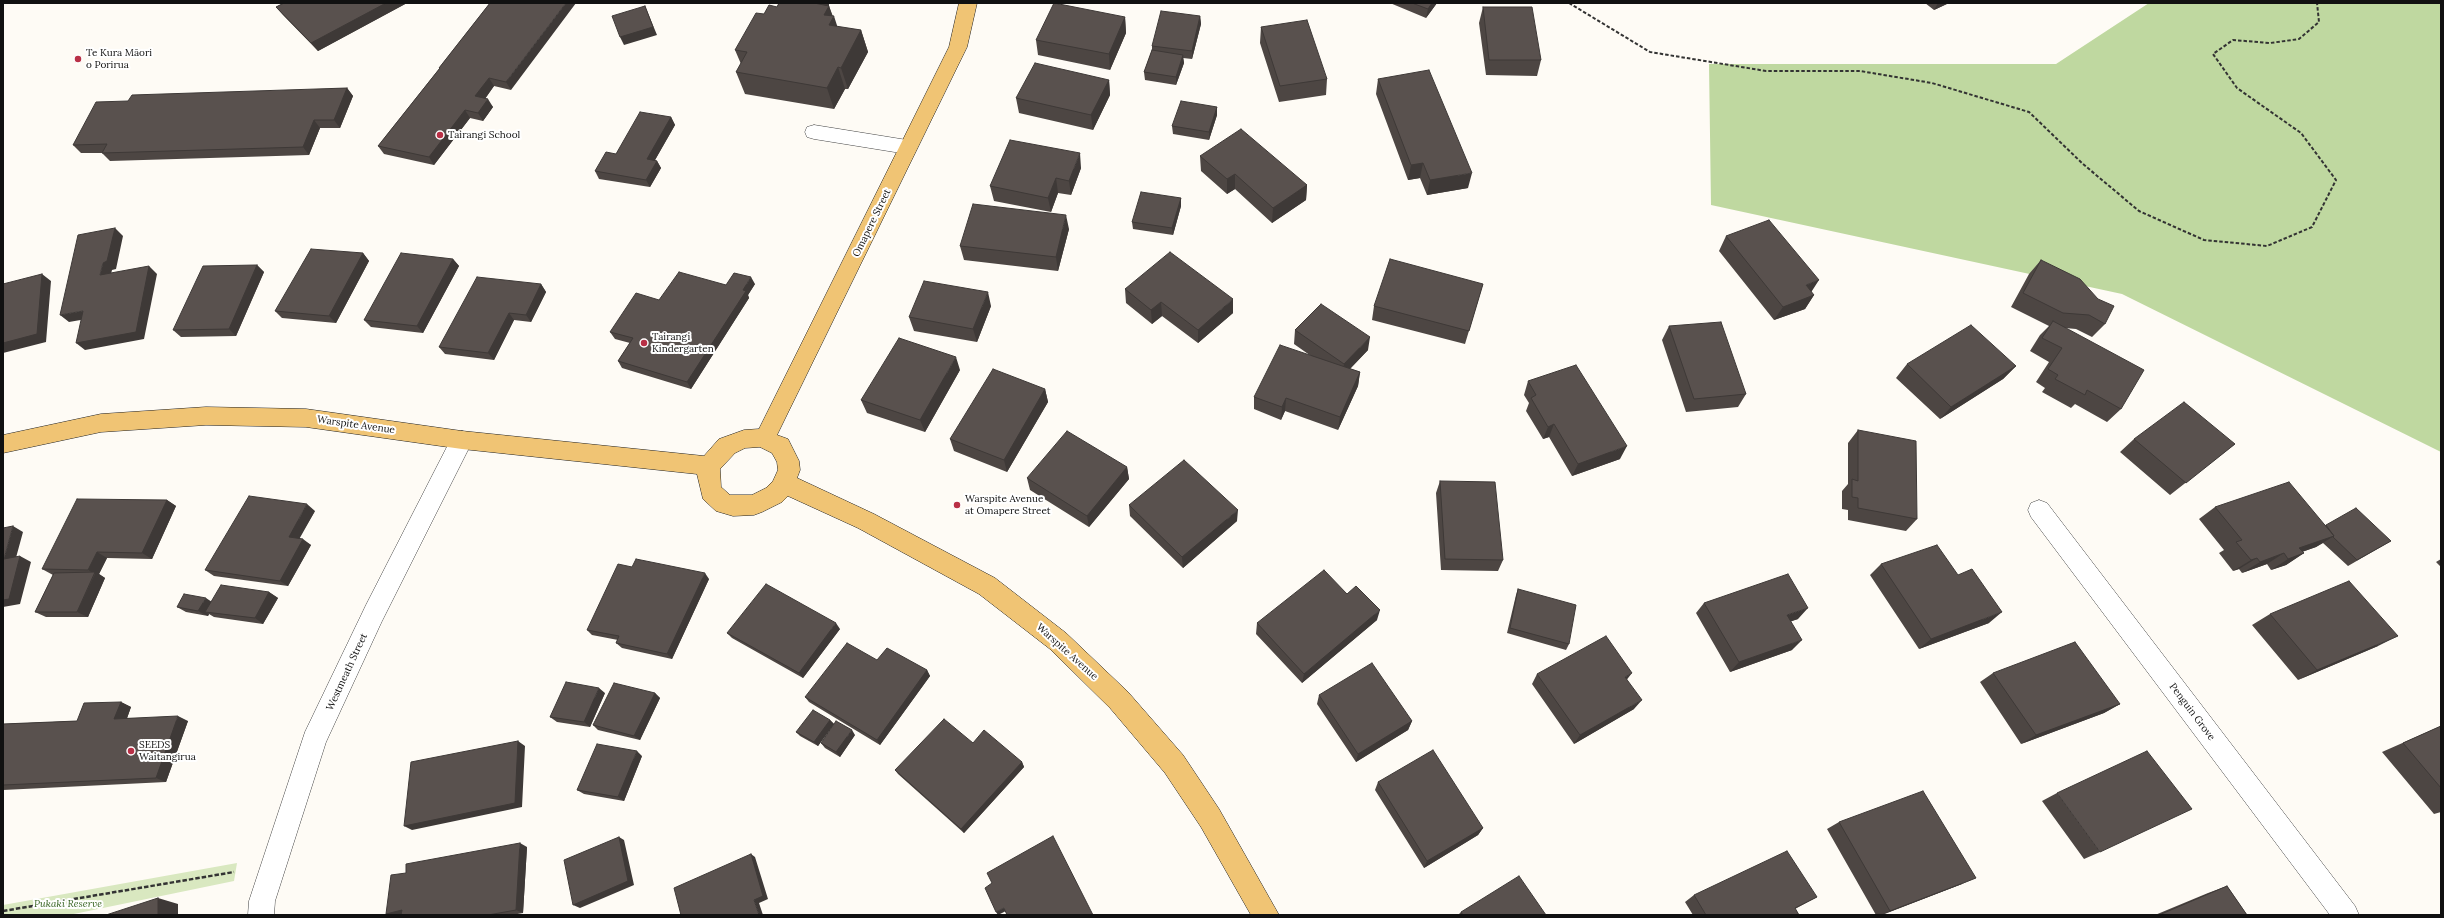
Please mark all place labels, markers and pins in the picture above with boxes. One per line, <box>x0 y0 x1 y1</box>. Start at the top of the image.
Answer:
place label: Te Kura Māori o Porirua <box>86 47 152 70</box>
marker: Te Kura Māori o Porirua <box>73 54 83 64</box>
place label: Tairangi School <box>448 129 520 141</box>
marker: Tairangi School <box>435 130 445 140</box>
place label: Tairangi Kindergarten <box>652 331 714 354</box>
marker: Tairangi Kindergarten <box>639 338 649 348</box>
place label: Warspite Avenue at Omapere Street <box>965 493 1051 516</box>
marker: Warspite Avenue at Omapere Street <box>952 500 962 510</box>
place label: SEEDS Waitangirua <box>139 739 196 762</box>
marker: SEEDS Waitangirua <box>126 746 136 756</box>

